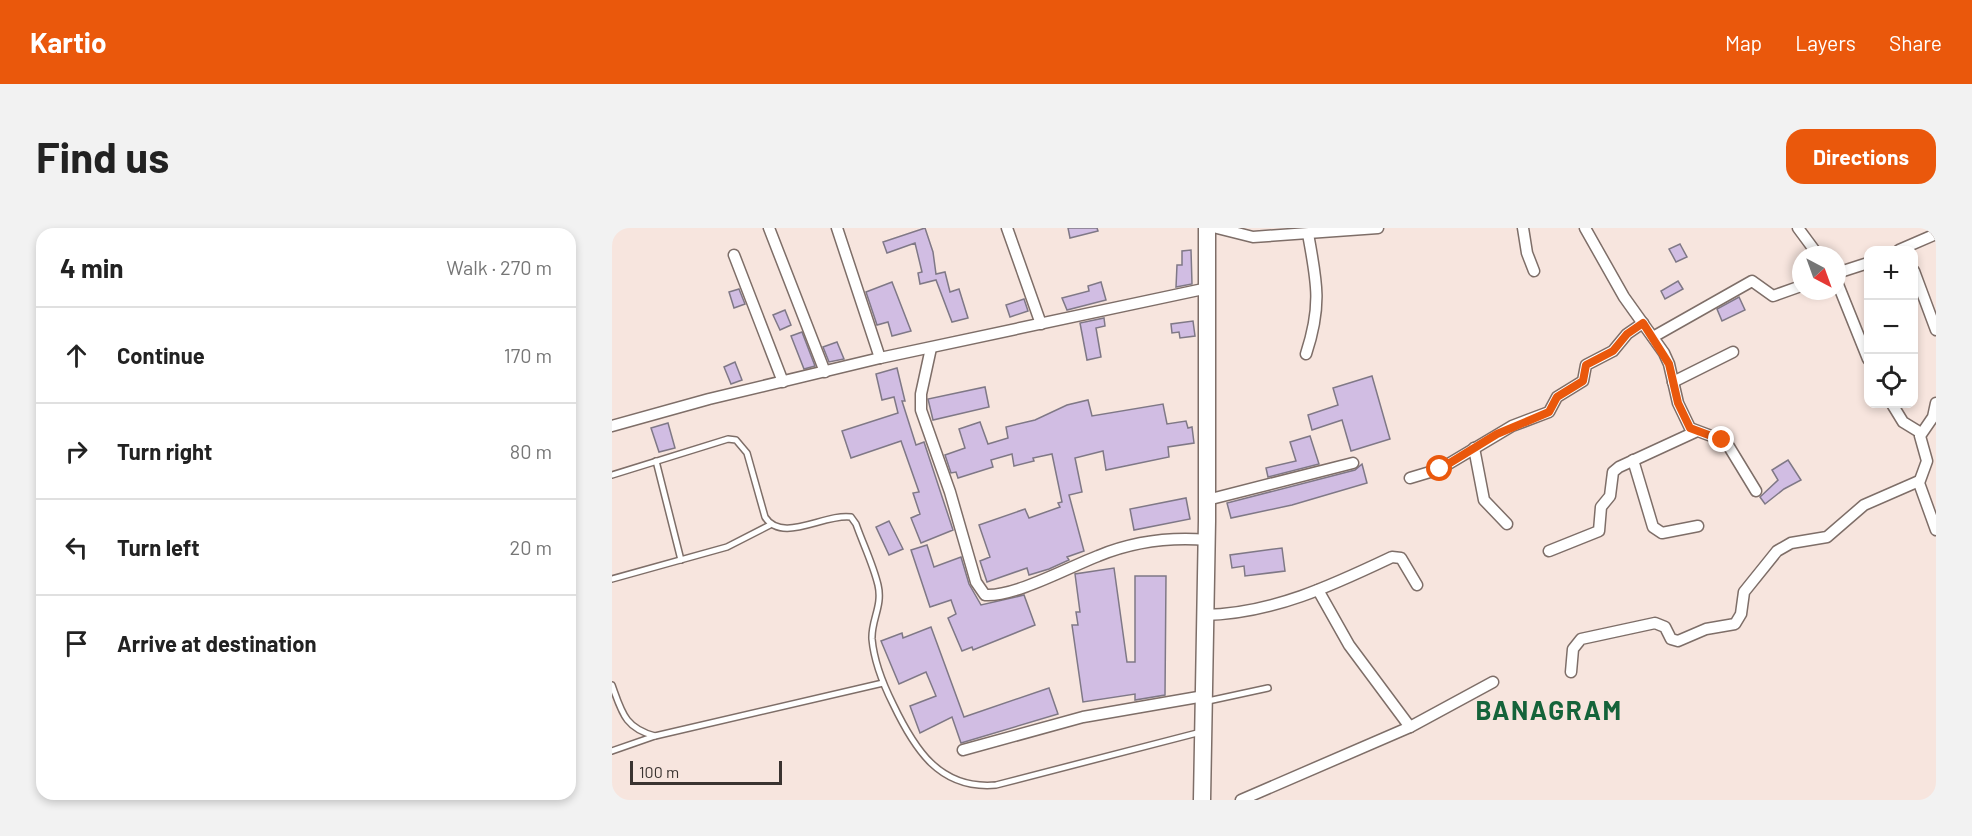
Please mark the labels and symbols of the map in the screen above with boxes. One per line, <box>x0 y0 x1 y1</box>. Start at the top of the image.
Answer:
north arrow <box>1792 246 1846 300</box>
route end <box>1708 426 1734 452</box>
route start <box>1426 455 1452 481</box>
district label: BANAGRAM <box>1475 694 1623 725</box>
scale bar <box>630 758 782 786</box>

